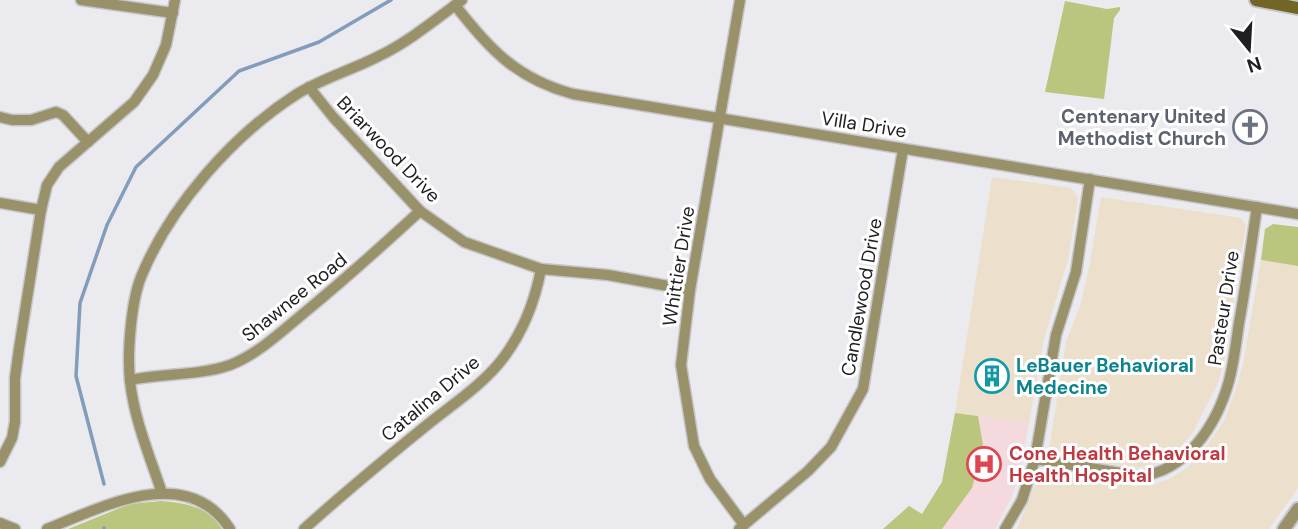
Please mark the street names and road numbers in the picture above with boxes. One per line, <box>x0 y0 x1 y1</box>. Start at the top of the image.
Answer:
street label: Briarwood Drive <box>331 91 446 208</box>
street label: Villa Drive <box>819 105 908 144</box>
street label: Whittier Drive <box>657 204 700 328</box>
street label: Candlewood Drive <box>835 216 888 378</box>
street label: Shawnee Road <box>237 247 352 347</box>
street label: Pasteur Drive <box>1202 249 1245 367</box>
street label: Catalina Drive <box>376 350 485 447</box>

